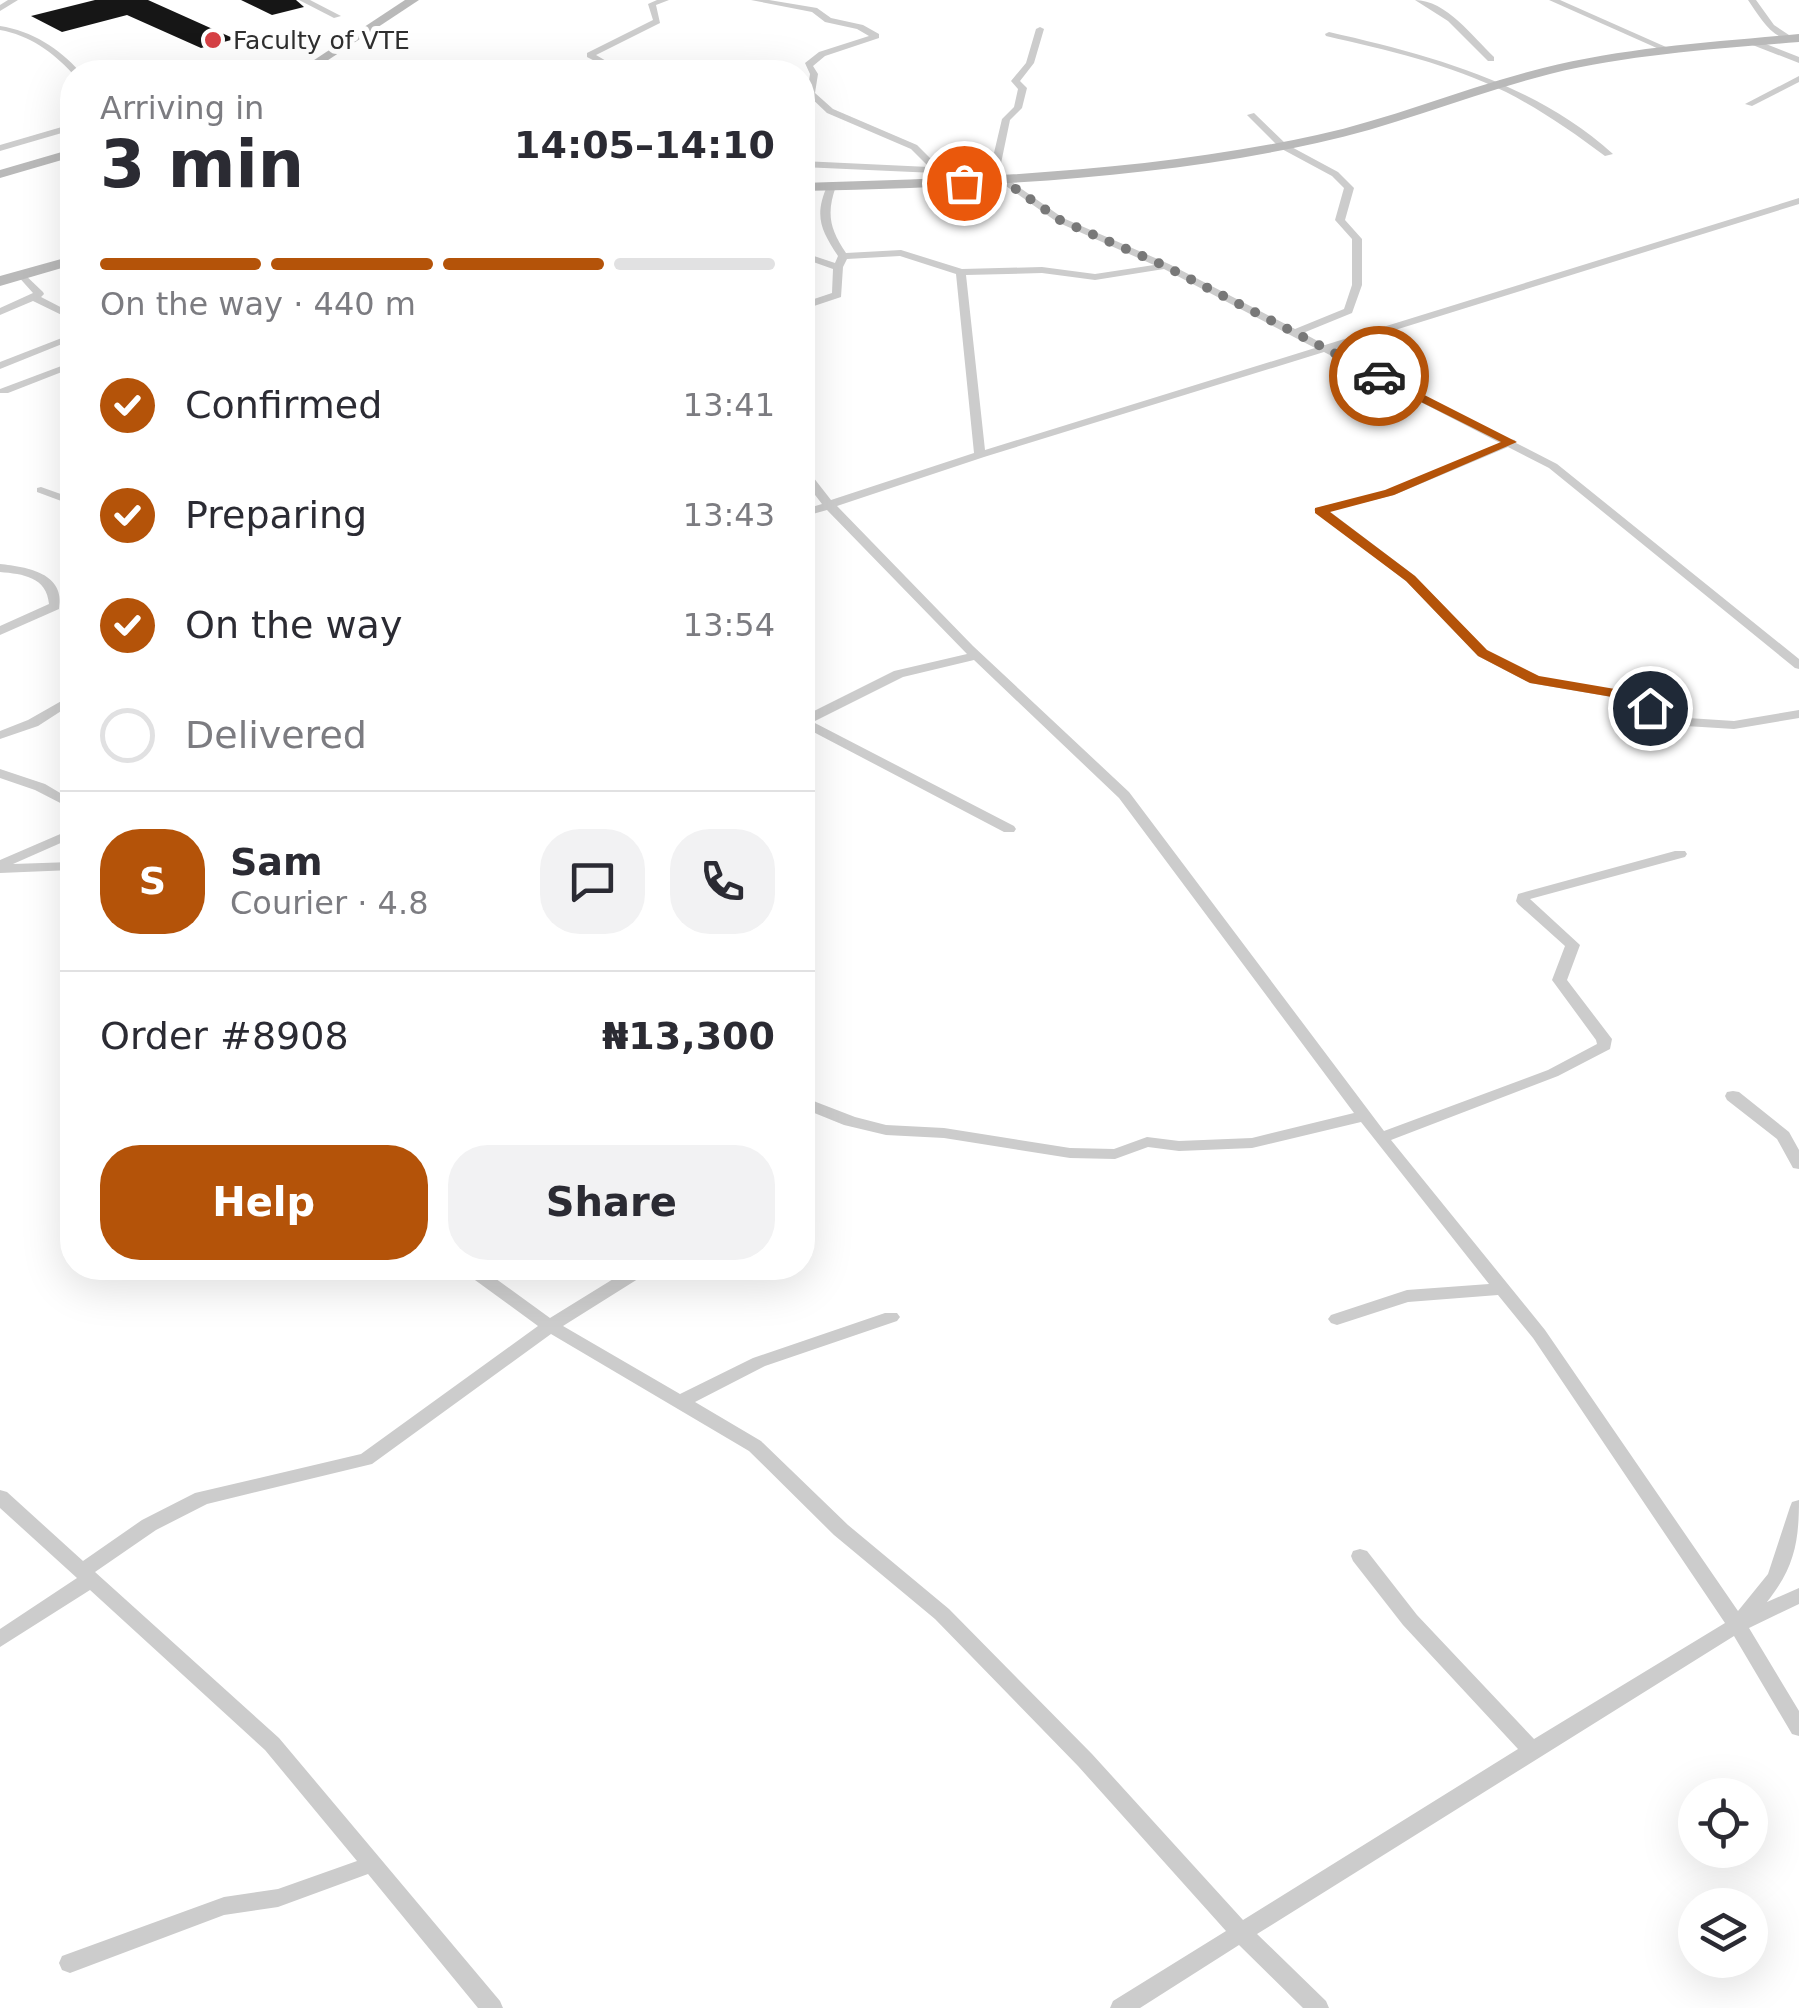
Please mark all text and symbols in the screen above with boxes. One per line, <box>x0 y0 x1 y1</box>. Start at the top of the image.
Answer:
place label: Faculty of VTE <box>233 26 410 55</box>
marker: Faculty of VTE <box>202 29 224 51</box>
text: Arriving in <box>100 89 264 127</box>
text: 14:05–14:10 <box>514 123 775 167</box>
text: 3 min <box>100 127 304 202</box>
pin <box>922 141 1007 226</box>
icon: bag <box>937 156 992 211</box>
text: On the way · 440 m <box>100 285 416 323</box>
courier <box>1329 326 1429 426</box>
icon: car <box>1352 349 1407 404</box>
icon: check <box>100 378 155 433</box>
text: Confirmed <box>185 383 382 427</box>
text: 13:41 <box>683 386 775 424</box>
icon: check <box>100 488 155 543</box>
text: Preparing <box>185 493 367 537</box>
text: 13:43 <box>683 496 775 534</box>
icon: check <box>100 598 155 653</box>
text: On the way <box>185 603 402 647</box>
text: 13:54 <box>683 606 775 644</box>
pin <box>1608 666 1693 751</box>
icon: home <box>1623 681 1678 736</box>
text: Delivered <box>185 713 367 757</box>
button: chat <box>540 829 645 934</box>
button: phone <box>670 829 775 934</box>
text: Sam <box>230 840 323 884</box>
text: S <box>139 859 166 903</box>
text: Courier · 4.8 <box>230 884 429 922</box>
text: Order #8908 <box>100 1014 349 1058</box>
text: ₦13,300 <box>602 1014 775 1058</box>
button: Help <box>100 1145 428 1260</box>
button: Share <box>448 1145 775 1260</box>
map controls <box>1678 1778 1768 1978</box>
button: locate <box>1678 1778 1768 1868</box>
button: layers <box>1678 1888 1768 1978</box>

